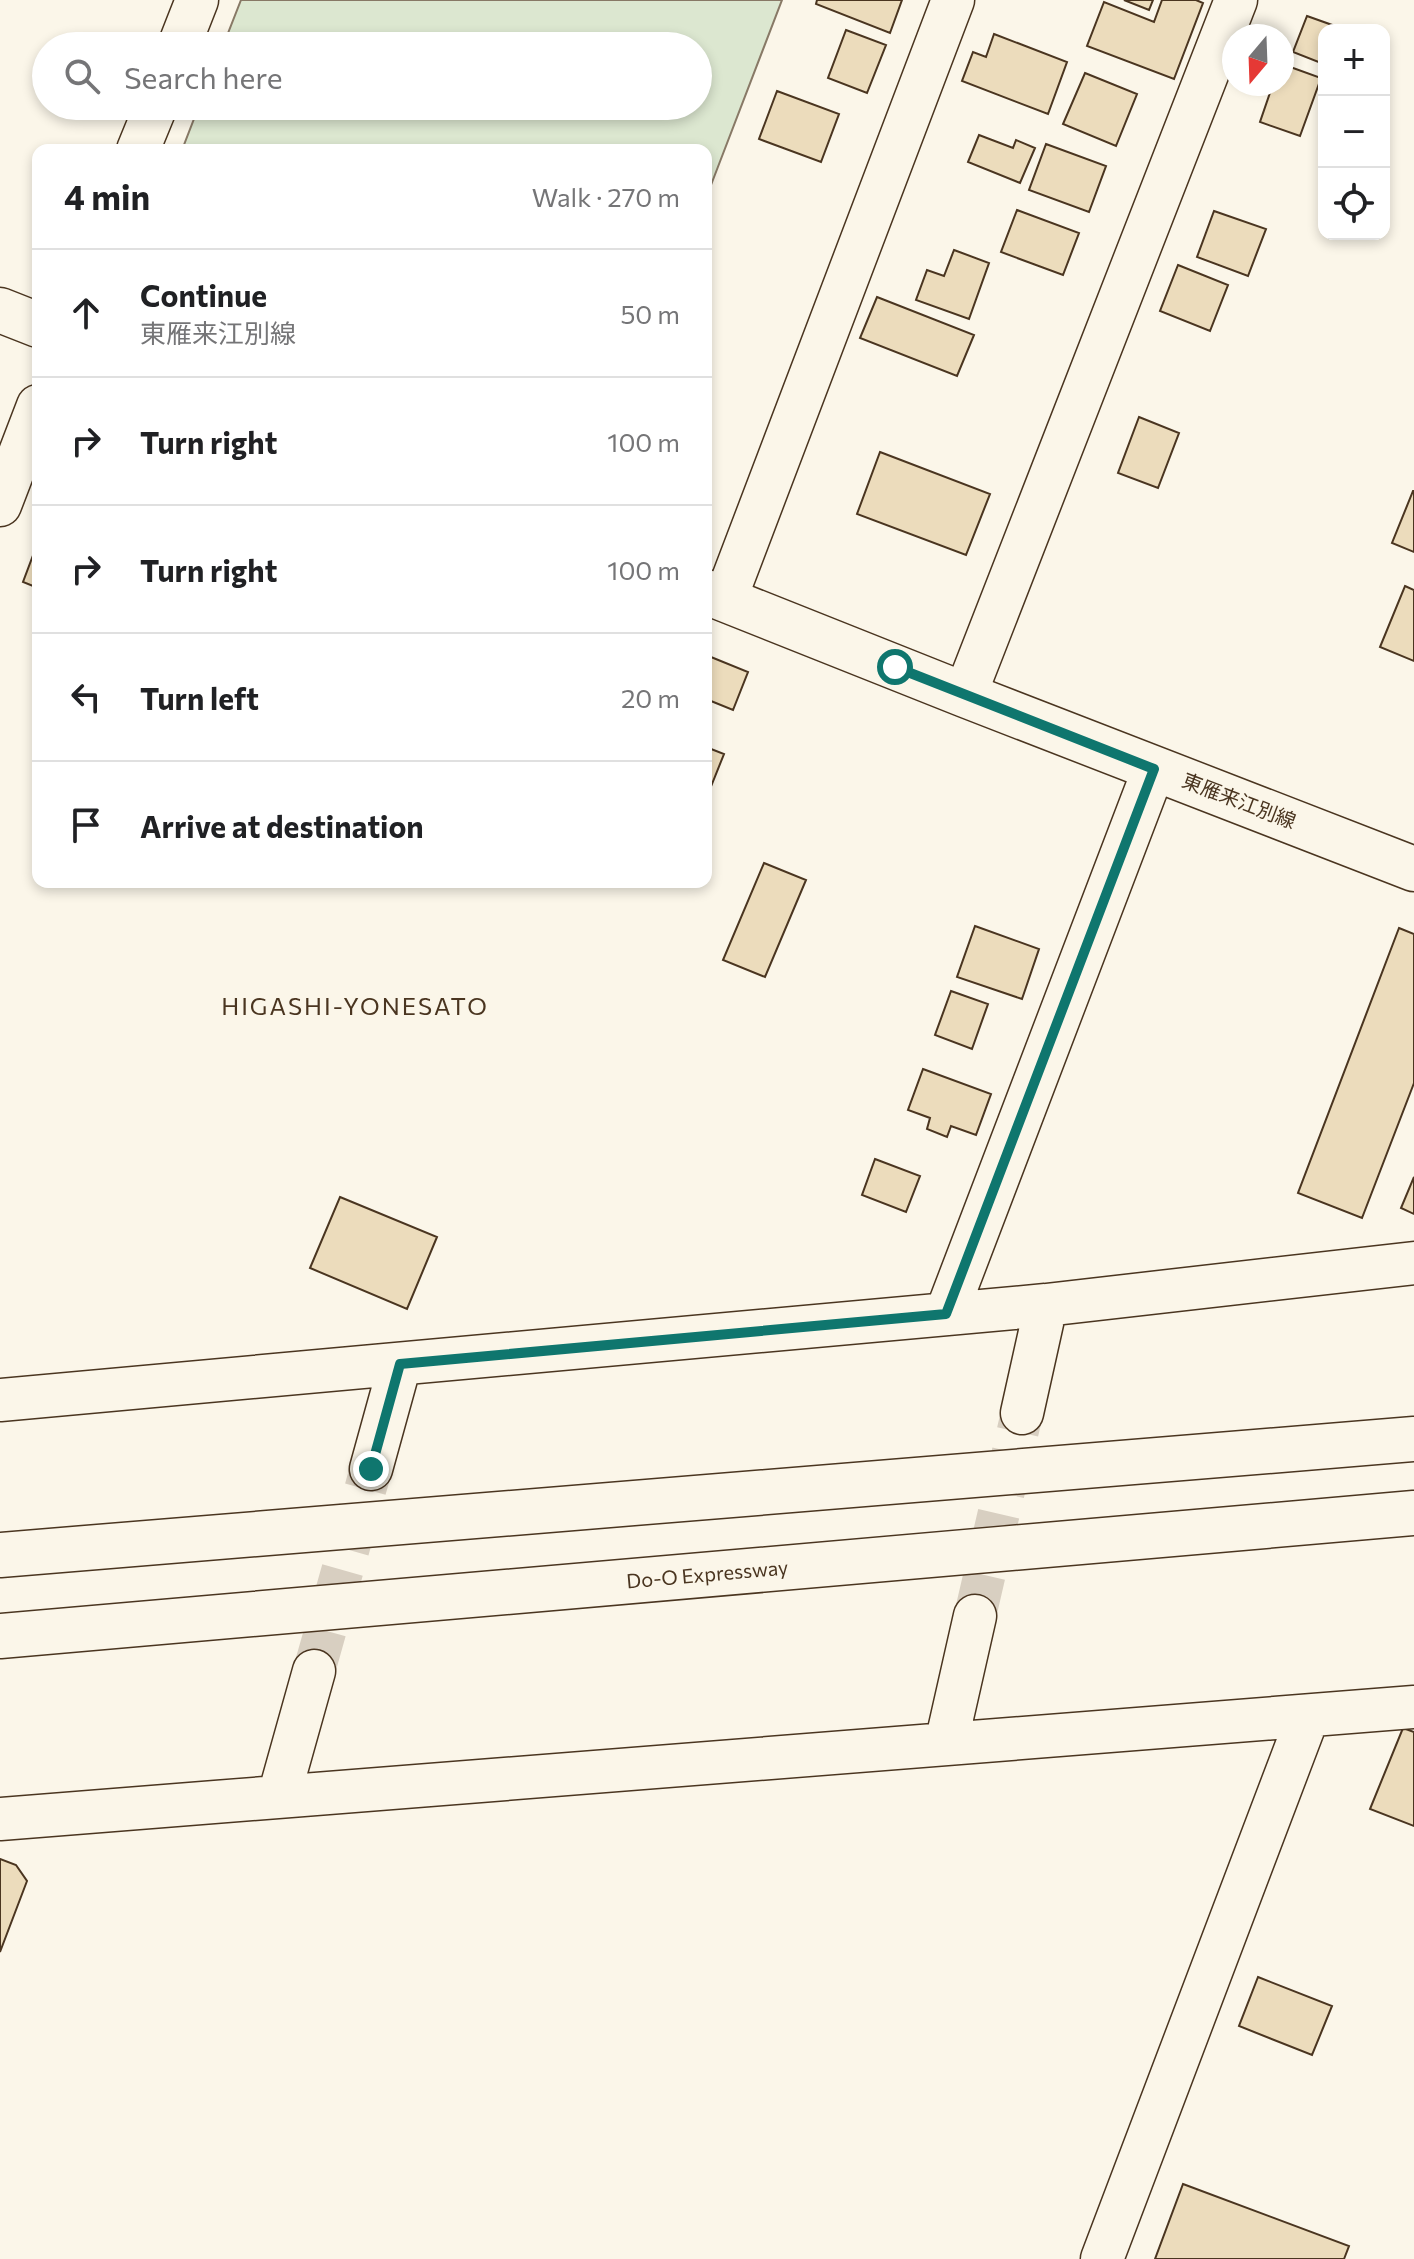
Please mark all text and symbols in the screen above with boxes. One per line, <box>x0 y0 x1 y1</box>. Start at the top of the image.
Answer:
north arrow <box>1222 24 1294 96</box>
map controls <box>1318 24 1390 240</box>
button: + <box>1318 24 1390 96</box>
search box <box>32 32 712 120</box>
icon: search <box>60 54 104 98</box>
text: Search here <box>124 58 283 95</box>
button: − <box>1318 96 1390 168</box>
button: locate <box>1318 168 1390 240</box>
text: 4 min <box>64 175 150 217</box>
text: Walk · 270 m <box>532 181 680 212</box>
text: Continue <box>140 276 267 313</box>
icon: ahead <box>64 291 108 335</box>
text: 50 m <box>620 298 680 329</box>
text: 東雁来江別線 <box>140 317 296 348</box>
icon: right <box>64 419 108 463</box>
text: Turn right <box>140 423 277 460</box>
text: 100 m <box>607 426 680 457</box>
icon: right <box>64 547 108 591</box>
text: Turn right <box>140 551 277 588</box>
text: 100 m <box>607 554 680 585</box>
route start <box>877 649 913 685</box>
icon: left <box>64 675 108 719</box>
text: Turn left <box>140 679 259 716</box>
text: 20 m <box>621 682 680 713</box>
street label: 東雁来江別線 <box>1179 767 1300 833</box>
icon: arrive <box>64 803 108 847</box>
text: Arrive at destination <box>140 807 424 844</box>
district label: HIGASHI-YONESATO <box>221 991 489 1020</box>
route end <box>353 1451 389 1487</box>
street label: Do-O Expressway <box>625 1554 789 1592</box>

